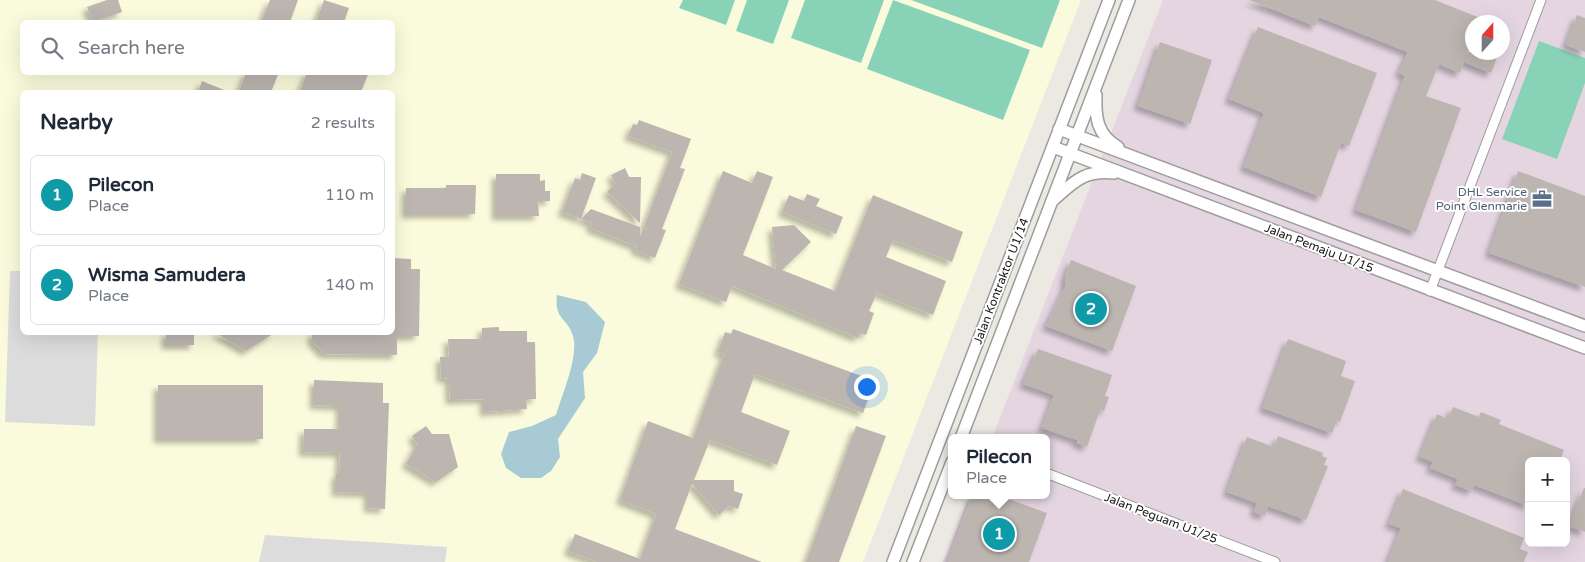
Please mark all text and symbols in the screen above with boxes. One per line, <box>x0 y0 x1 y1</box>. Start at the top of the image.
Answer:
north arrow <box>1465 15 1510 60</box>
search box <box>20 20 395 75</box>
icon: search <box>38 34 66 62</box>
text: Search here <box>78 37 185 59</box>
text: Nearby <box>40 110 113 135</box>
text: 2 results <box>311 113 375 133</box>
text: Pilecon <box>88 174 154 196</box>
text: 1 <box>52 185 62 205</box>
text: 110 m <box>325 185 374 205</box>
place label: DHL Service Point Glenmarie <box>1436 185 1527 213</box>
office icon: DHL Service Point Glenmarie <box>1531 188 1553 210</box>
text: Place <box>88 196 129 216</box>
street label: Jalan Kontraktor U1/14 <box>970 216 1032 346</box>
street label: Jalan Pemaju U1/15 <box>1263 221 1375 275</box>
text: Wisma Samudera <box>88 264 246 286</box>
text: 2 <box>52 275 62 295</box>
text: 140 m <box>325 275 374 295</box>
text: Place <box>88 286 129 306</box>
pin: 2 <box>1075 290 1107 328</box>
your location <box>854 374 880 400</box>
popup <box>948 434 1050 499</box>
text: Pilecon <box>966 446 1032 468</box>
map controls <box>1525 457 1570 547</box>
button: + <box>1525 457 1570 502</box>
text: Place <box>966 468 1007 488</box>
street label: Jalan Peguam U1/25 <box>1102 490 1220 546</box>
button: − <box>1525 502 1570 547</box>
pin: 1 <box>983 515 1015 553</box>

